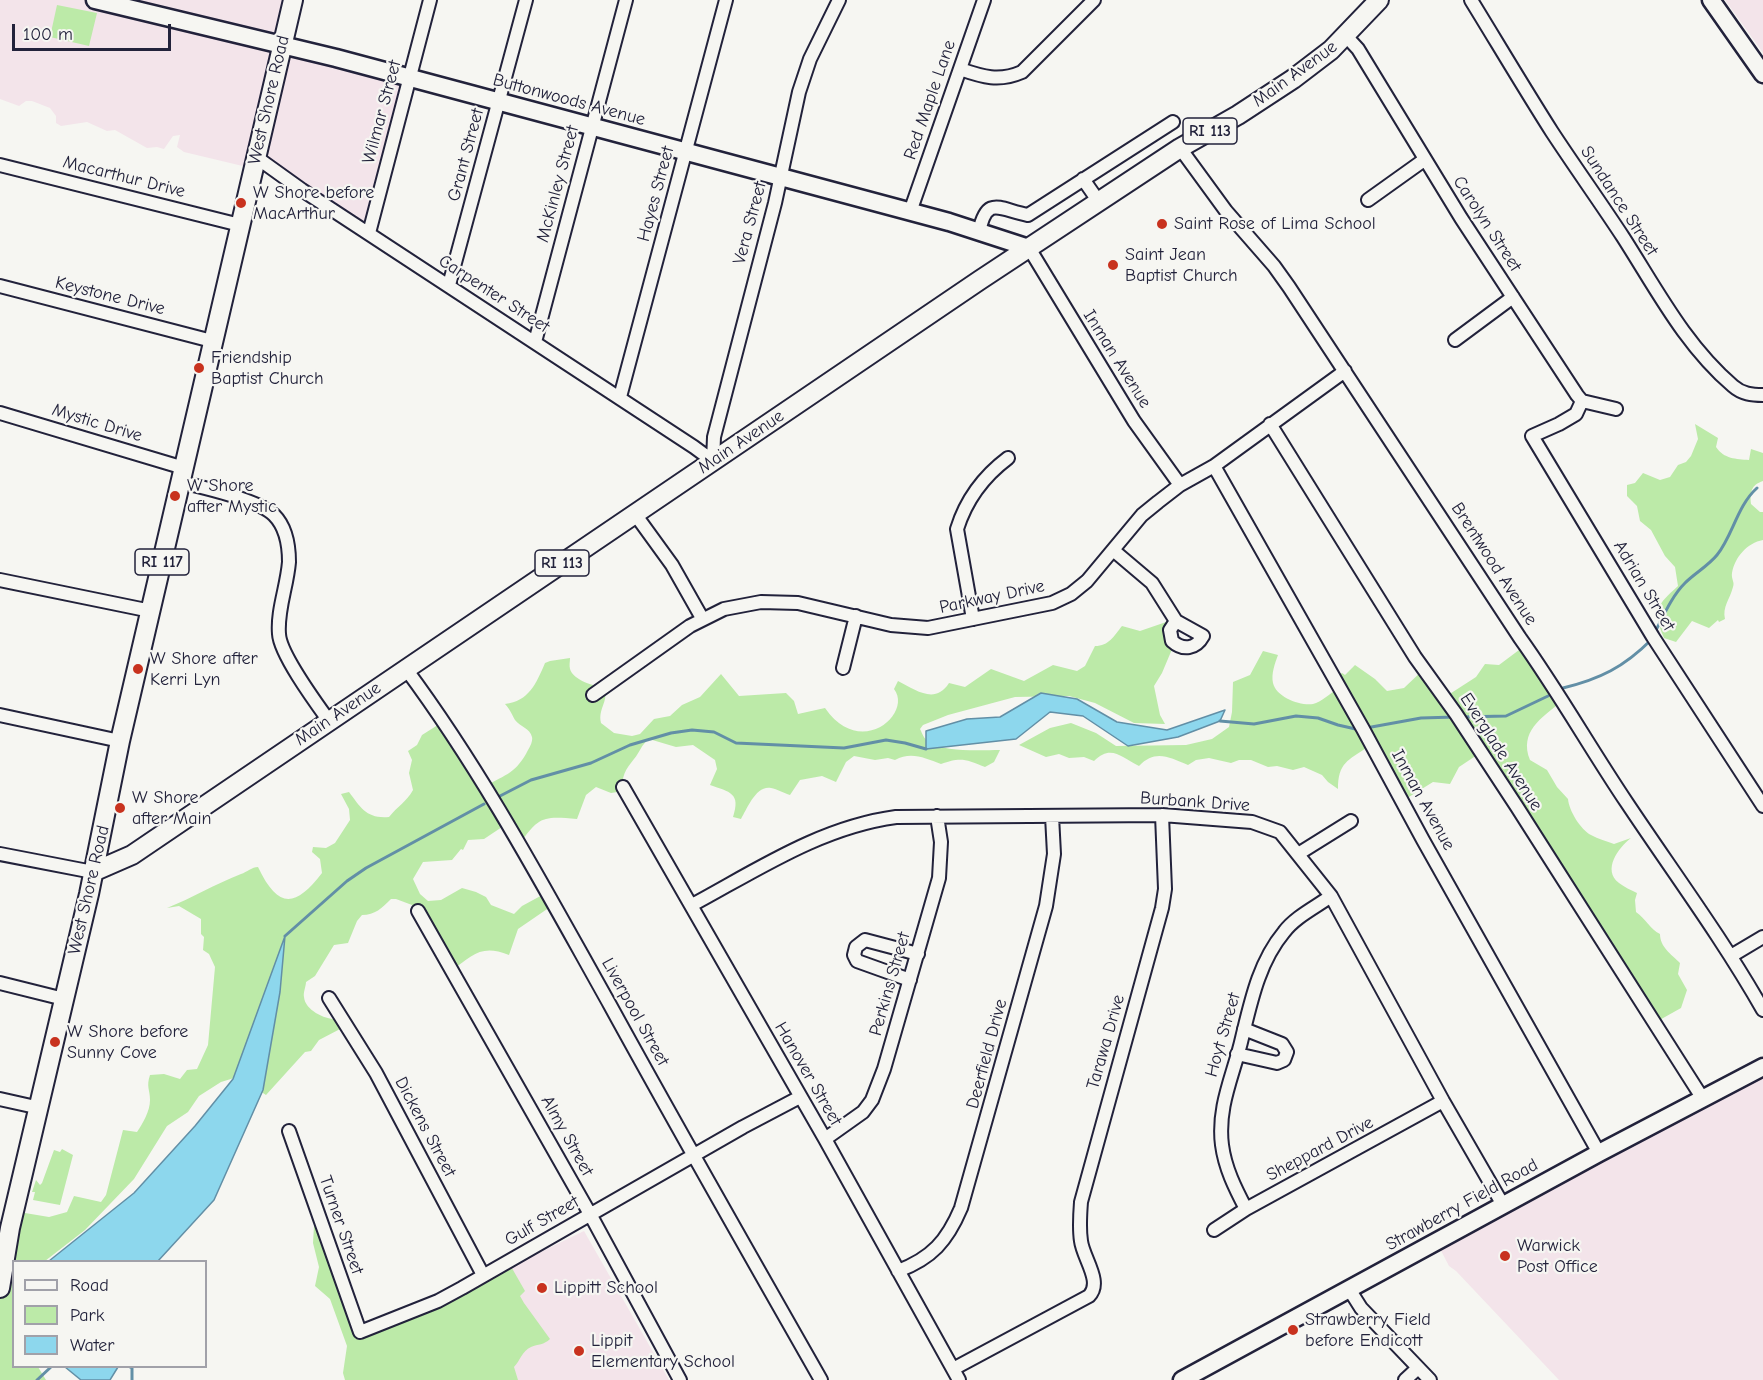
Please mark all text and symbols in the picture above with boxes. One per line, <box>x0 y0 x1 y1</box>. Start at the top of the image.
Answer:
scale bar <box>15 12 174 50</box>
text: 100 m <box>23 24 73 45</box>
street label: West Shore Road <box>244 33 294 167</box>
street label: Main Avenue <box>1249 36 1341 112</box>
street label: Red Maple Lane <box>899 37 961 163</box>
street label: Wilmar Street <box>358 58 406 166</box>
street label: Buttonwoods Avenue <box>490 69 648 131</box>
street label: Grant Street <box>443 106 489 204</box>
road number: RI 113 <box>1183 118 1237 144</box>
street label: McKinley Street <box>532 123 584 245</box>
street label: Sundance Street <box>1575 142 1663 260</box>
street label: Hayes Street <box>633 144 679 244</box>
street label: Macarthur Drive <box>61 151 187 203</box>
street label: Carolyn Street <box>1448 172 1526 276</box>
street label: Vera Street <box>729 179 771 267</box>
place label: W Shore before MacArthur <box>253 182 374 224</box>
marker: W Shore before MacArthur <box>234 196 248 210</box>
place label: Saint Rose of Lima School <box>1174 213 1376 235</box>
marker: Saint Rose of Lima School <box>1155 217 1169 231</box>
place label: Saint Jean Baptist Church <box>1125 244 1238 286</box>
street label: Carpenter Street <box>434 250 554 338</box>
marker: Saint Jean Baptist Church <box>1106 258 1120 272</box>
street label: Keystone Drive <box>53 272 167 320</box>
street label: Inman Avenue <box>1078 306 1156 412</box>
place label: Friendship Baptist Church <box>211 347 324 389</box>
marker: Friendship Baptist Church <box>192 361 206 375</box>
street label: Mystic Drive <box>49 399 145 447</box>
street label: Main Avenue <box>694 405 788 479</box>
place label: W Shore after Mystic <box>187 475 277 518</box>
marker: W Shore after Mystic <box>168 489 182 503</box>
street label: Brentwood Avenue <box>1446 499 1542 629</box>
street label: Adrian Street <box>1609 537 1679 635</box>
road number: RI 117 <box>135 549 189 575</box>
road number: RI 113 <box>535 550 589 576</box>
street label: Parkway Drive <box>937 575 1047 619</box>
place label: W Shore after Kerri Lyn <box>150 648 258 690</box>
marker: W Shore after Kerri Lyn <box>131 662 145 676</box>
street label: Main Avenue <box>291 677 385 751</box>
street label: Everglade Avenue <box>1455 689 1547 815</box>
street label: Inman Avenue <box>1386 746 1460 854</box>
place label: W Shore after Main <box>132 787 212 830</box>
street label: Burbank Drive <box>1139 787 1251 817</box>
marker: W Shore after Main <box>113 801 127 815</box>
street label: West Shore Road <box>64 823 114 957</box>
street label: Perkins Street <box>865 930 915 1038</box>
street label: Liverpool Street <box>596 954 674 1070</box>
street label: Hoyt Street <box>1201 990 1245 1080</box>
street label: Tarawa Drive <box>1082 992 1130 1092</box>
street label: Deerfield Drive <box>962 997 1012 1111</box>
street label: Hanover Street <box>770 1018 846 1130</box>
place label: W Shore before Sunny Cove <box>67 1021 188 1064</box>
marker: W Shore before Sunny Cove <box>48 1035 62 1049</box>
street label: Dickens Street <box>390 1073 460 1181</box>
street label: Almy Street <box>536 1092 598 1180</box>
street label: Sheppard Drive <box>1263 1112 1377 1186</box>
street label: Strawberry Field Road <box>1382 1154 1542 1256</box>
street label: Turner Street <box>314 1173 368 1277</box>
street label: Gulf Street <box>501 1191 583 1251</box>
place label: Warwick Post Office <box>1517 1235 1598 1278</box>
marker: Warwick Post Office <box>1498 1249 1512 1263</box>
legend <box>12 1260 207 1368</box>
text: Road <box>70 1275 109 1296</box>
place label: Lippitt School <box>554 1277 658 1299</box>
marker: Lippitt School <box>535 1281 549 1295</box>
text: Park <box>70 1305 104 1326</box>
place label: Strawberry Field before Endicott <box>1305 1309 1431 1352</box>
marker: Strawberry Field before Endicott <box>1286 1323 1300 1337</box>
place label: Lippit Elementary School <box>591 1330 735 1372</box>
text: Water <box>70 1335 114 1356</box>
marker: Lippit Elementary School <box>572 1344 586 1358</box>

